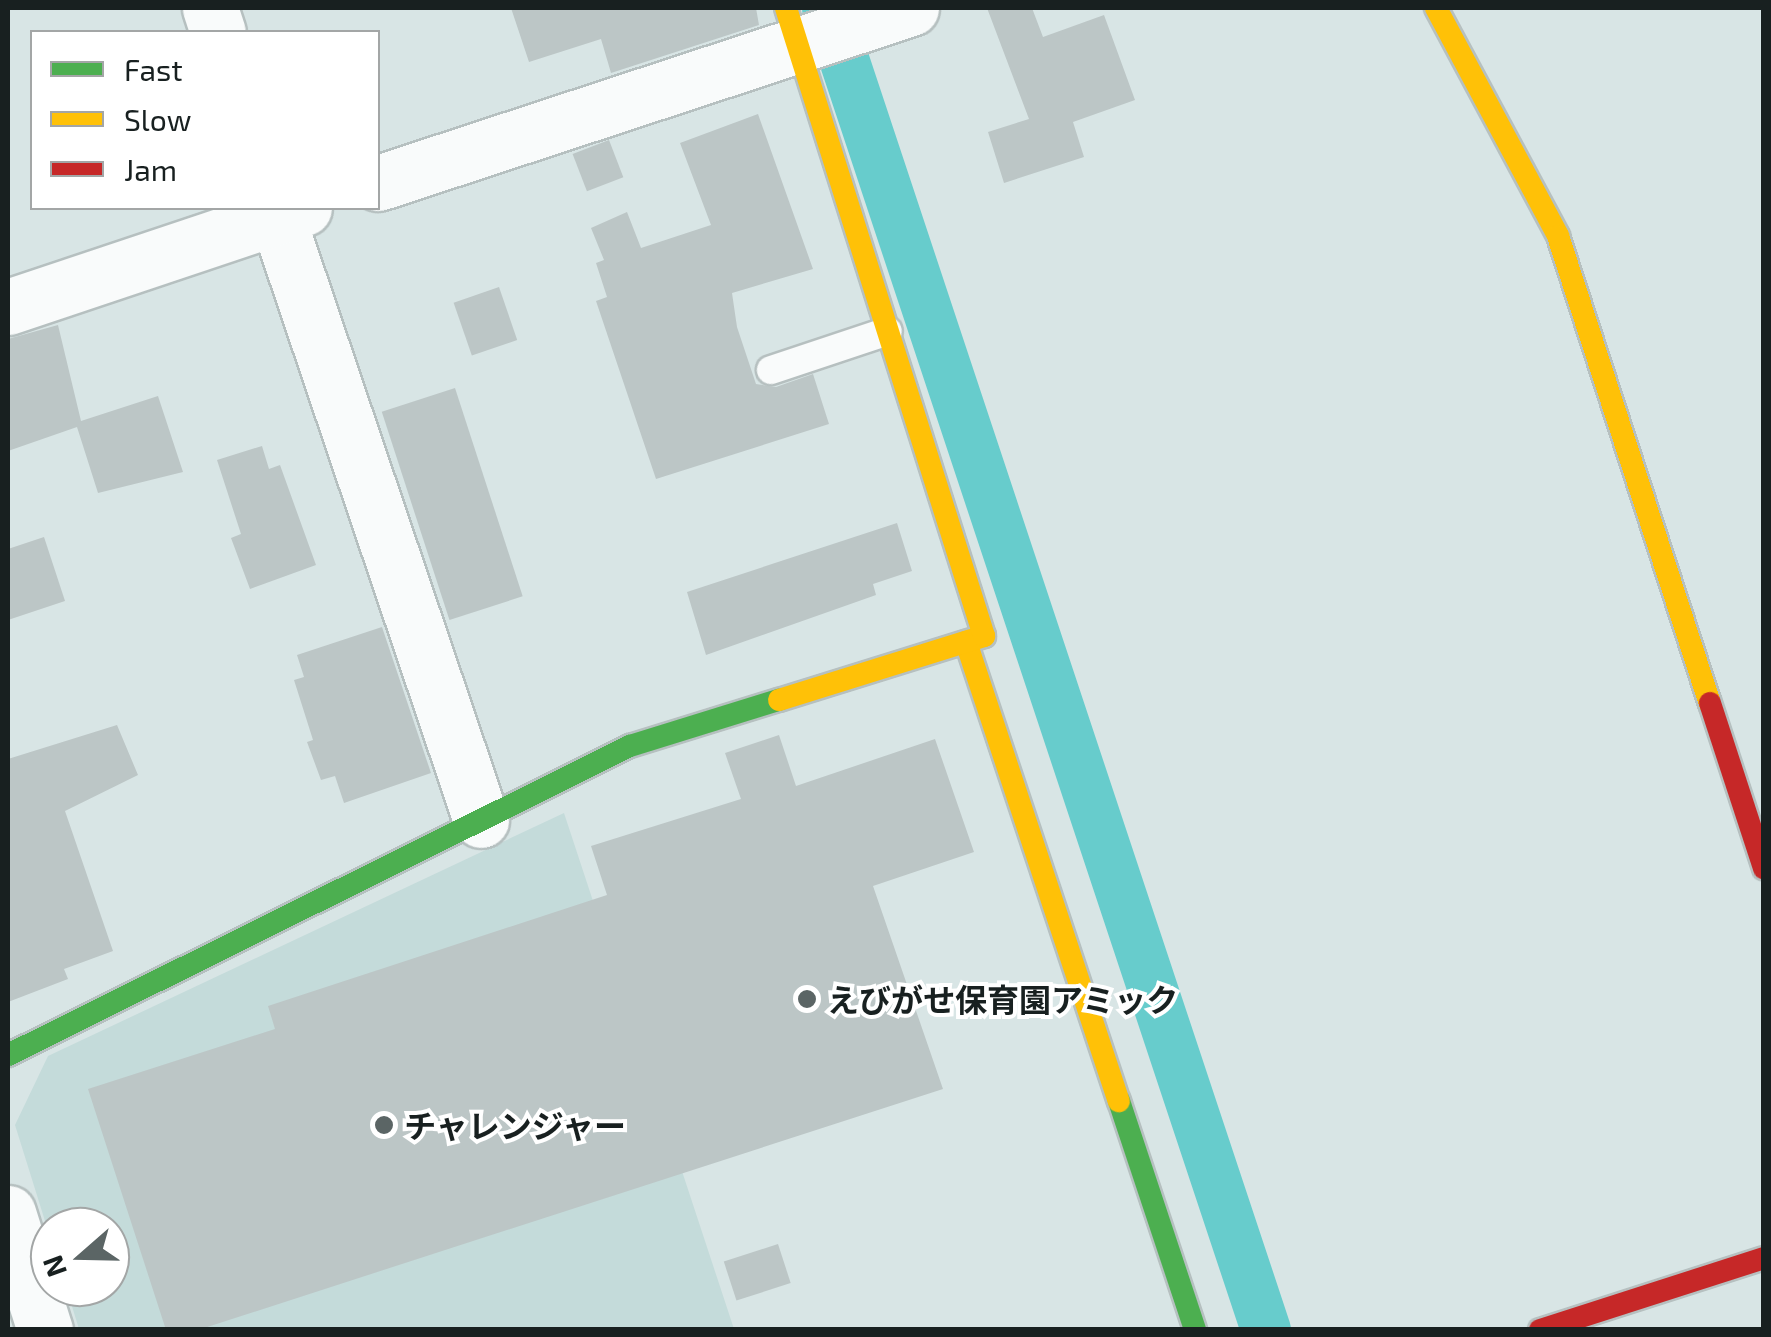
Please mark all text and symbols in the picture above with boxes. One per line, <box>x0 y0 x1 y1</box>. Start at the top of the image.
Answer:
legend <box>30 30 380 210</box>
text: Fast <box>124 51 183 87</box>
text: Slow <box>124 101 191 137</box>
text: Jam <box>124 151 177 187</box>
place label: えびがせ保育園アミック <box>827 980 1179 1018</box>
marker: えびがせ保育園アミック <box>796 988 818 1010</box>
place label: チャレンジャー <box>404 1106 628 1144</box>
marker: チャレンジャー <box>373 1114 395 1136</box>
north arrow <box>30 1207 130 1307</box>
text: N <box>34 1251 73 1282</box>

